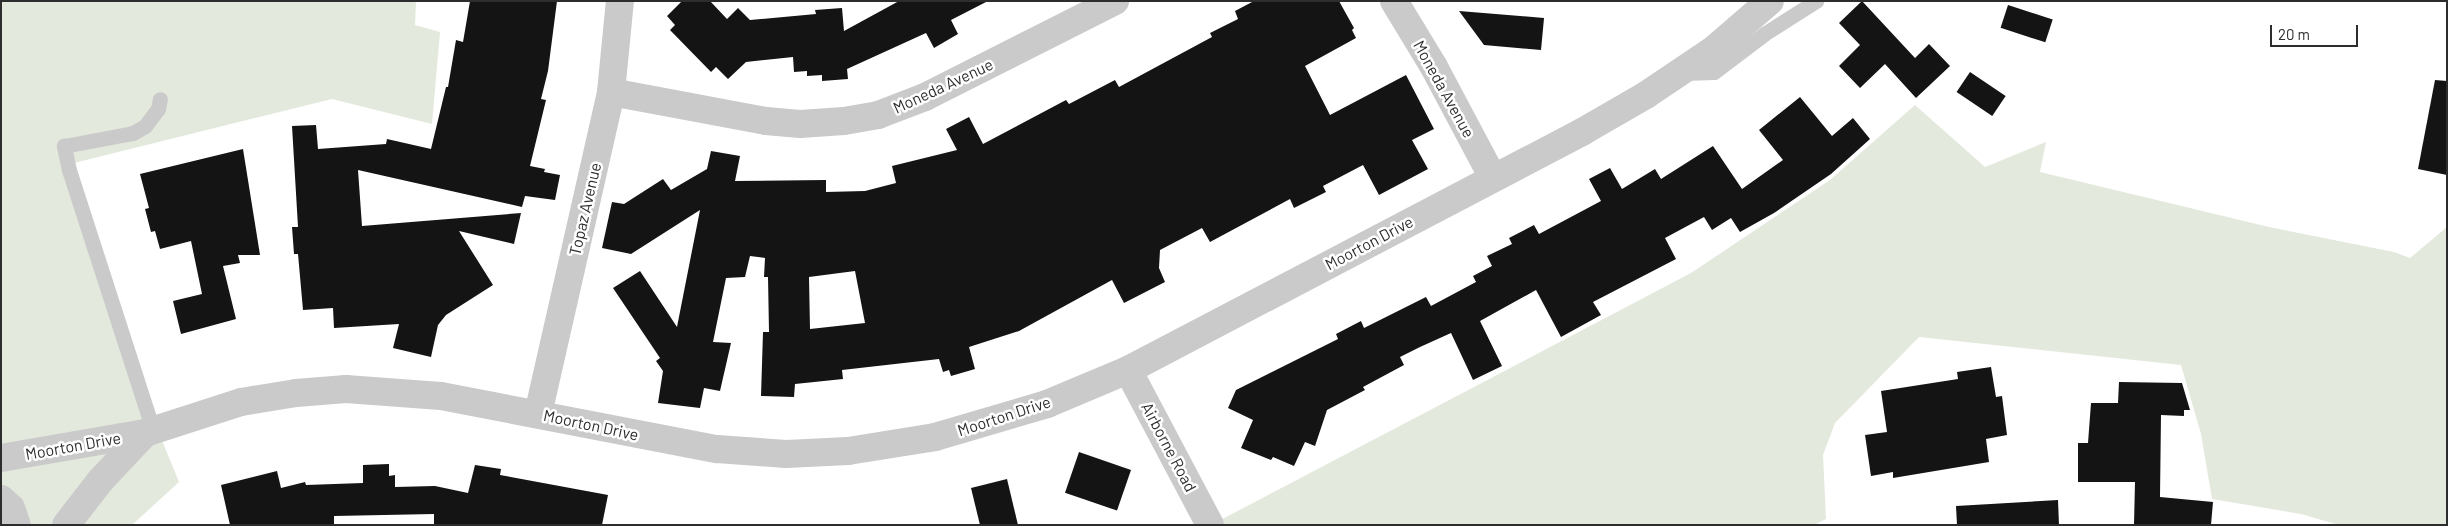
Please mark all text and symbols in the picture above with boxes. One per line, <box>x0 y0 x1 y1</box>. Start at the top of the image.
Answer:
scale bar <box>2273 15 2360 47</box>
text: 20 m <box>2278 25 2310 43</box>
street label: Moneda Avenue <box>1409 37 1479 141</box>
street label: Moneda Avenue <box>890 54 996 118</box>
street label: Topaz Avenue <box>565 161 605 257</box>
street label: Moorton Drive <box>1322 212 1416 274</box>
street label: Moorton Drive <box>955 392 1053 440</box>
street label: Airborne Road <box>1137 399 1201 495</box>
street label: Moorton Drive <box>542 406 640 444</box>
street label: Moorton Drive <box>24 428 122 464</box>

